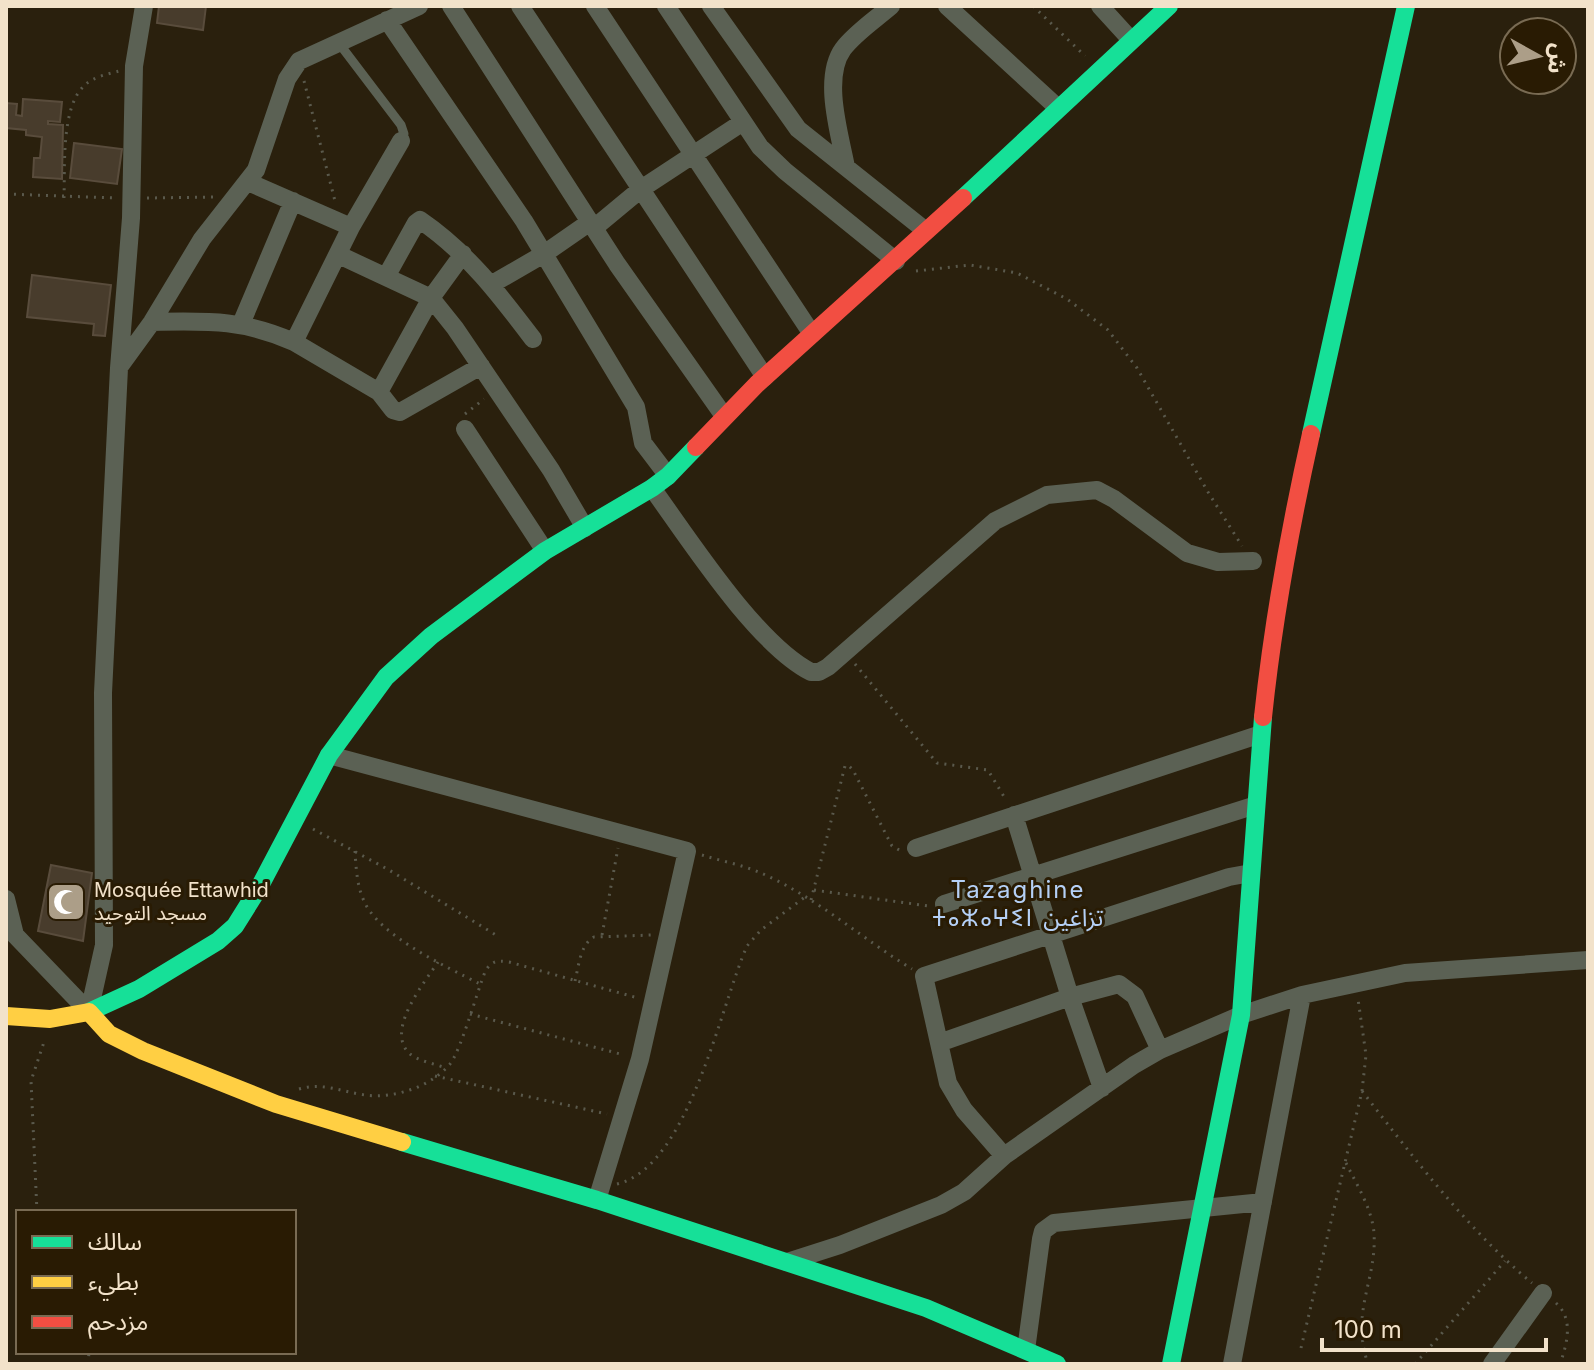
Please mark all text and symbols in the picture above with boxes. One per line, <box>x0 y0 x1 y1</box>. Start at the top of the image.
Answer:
north arrow <box>1498 16 1578 96</box>
text: ش <box>1543 42 1573 76</box>
district label: Tazaghine ⵜⴰⵣⴰⵖⵉⵏ تزاغين <box>933 875 1103 932</box>
place label: Mosquée Ettawhid مسجد التوحيد <box>94 878 269 925</box>
mosque icon: Mosquée Ettawhid مسجد التوحيد <box>45 881 87 923</box>
legend <box>16 1210 296 1354</box>
text: سالك <box>88 1227 142 1256</box>
text: بطيء <box>88 1267 139 1301</box>
scale bar <box>1322 1302 1546 1352</box>
text: مزدحم <box>88 1307 148 1339</box>
text: 100 m <box>1334 1315 1402 1344</box>

